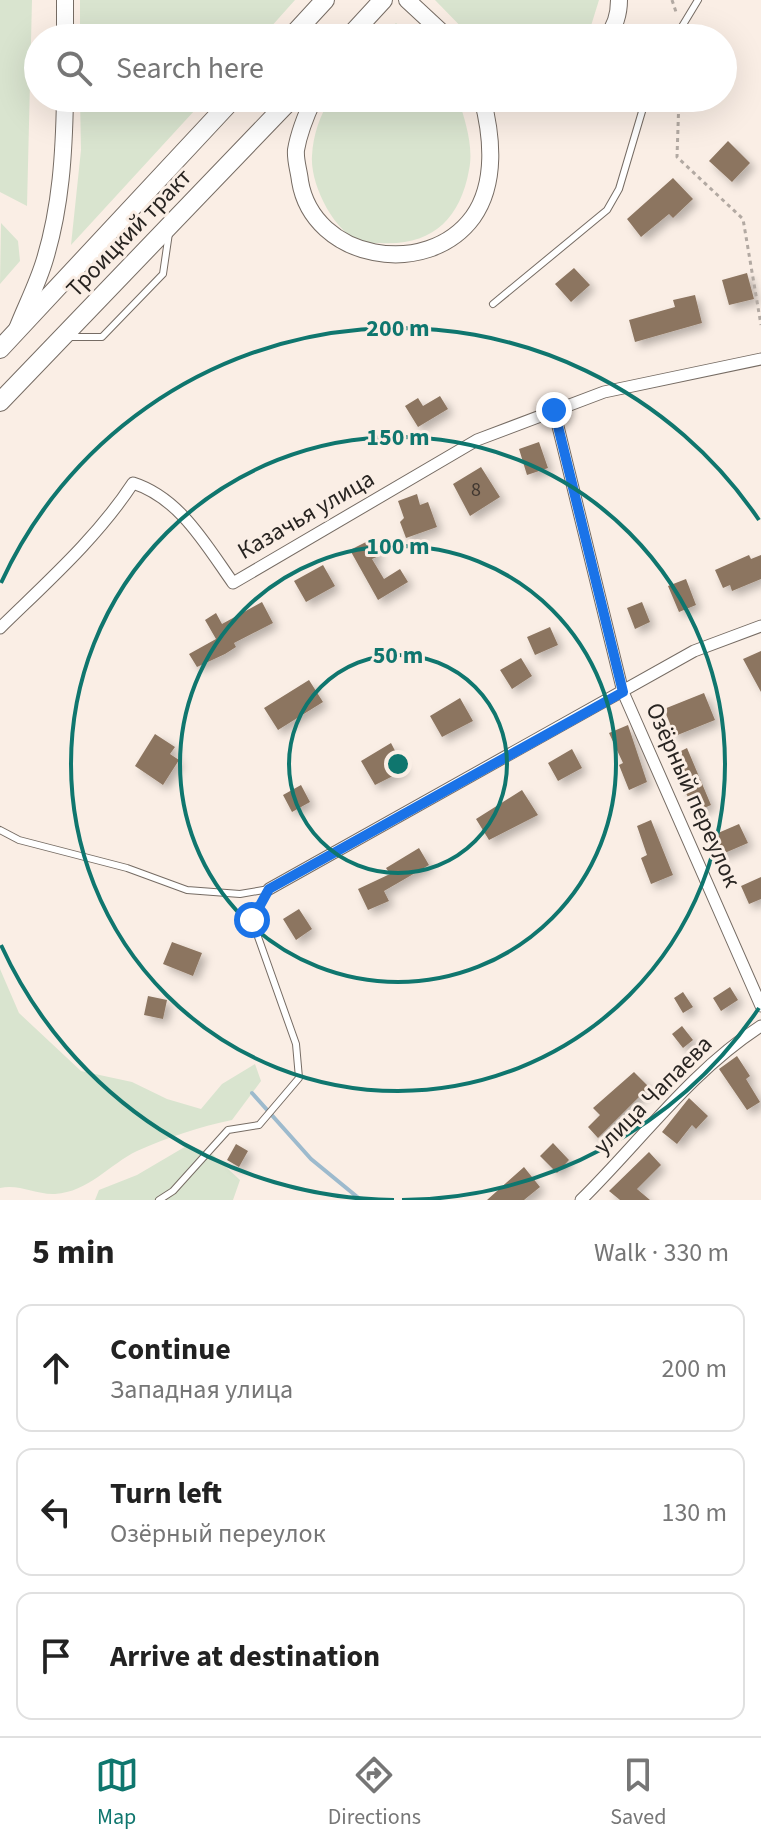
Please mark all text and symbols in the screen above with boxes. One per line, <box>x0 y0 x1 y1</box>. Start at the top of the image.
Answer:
search box <box>24 24 737 112</box>
icon: search <box>52 46 96 90</box>
text: Search here <box>116 47 264 90</box>
street label: Троицкий тракт <box>58 161 200 305</box>
text: 200 m <box>366 311 430 346</box>
route end <box>536 392 572 428</box>
text: 150 m <box>366 420 430 455</box>
street label: Казачья улица <box>231 462 381 568</box>
house number: 8 <box>471 476 481 504</box>
text: 100 m <box>366 529 430 564</box>
text: 50 m <box>373 638 423 673</box>
street label: Озёрный переулок <box>637 697 750 893</box>
centre of rings <box>384 750 412 778</box>
route start <box>234 902 270 938</box>
street label: улица Чапаева <box>586 1028 720 1162</box>
text: 5 min <box>32 1228 115 1277</box>
text: Walk · 330 m <box>594 1234 729 1271</box>
text: Continue <box>110 1328 231 1371</box>
icon: ahead <box>34 1346 78 1390</box>
text: 200 m <box>661 1350 727 1387</box>
text: Западная улица <box>110 1371 293 1408</box>
text: Turn left <box>110 1472 222 1515</box>
icon: left <box>34 1490 78 1534</box>
text: 130 m <box>661 1494 727 1531</box>
text: Озёрный переулок <box>110 1515 326 1552</box>
icon: arrive <box>34 1634 78 1678</box>
text: Arrive at destination <box>110 1635 380 1678</box>
tab: Map <box>95 1753 139 1833</box>
tab: Directions <box>328 1753 421 1833</box>
tab: Saved <box>610 1753 666 1833</box>

